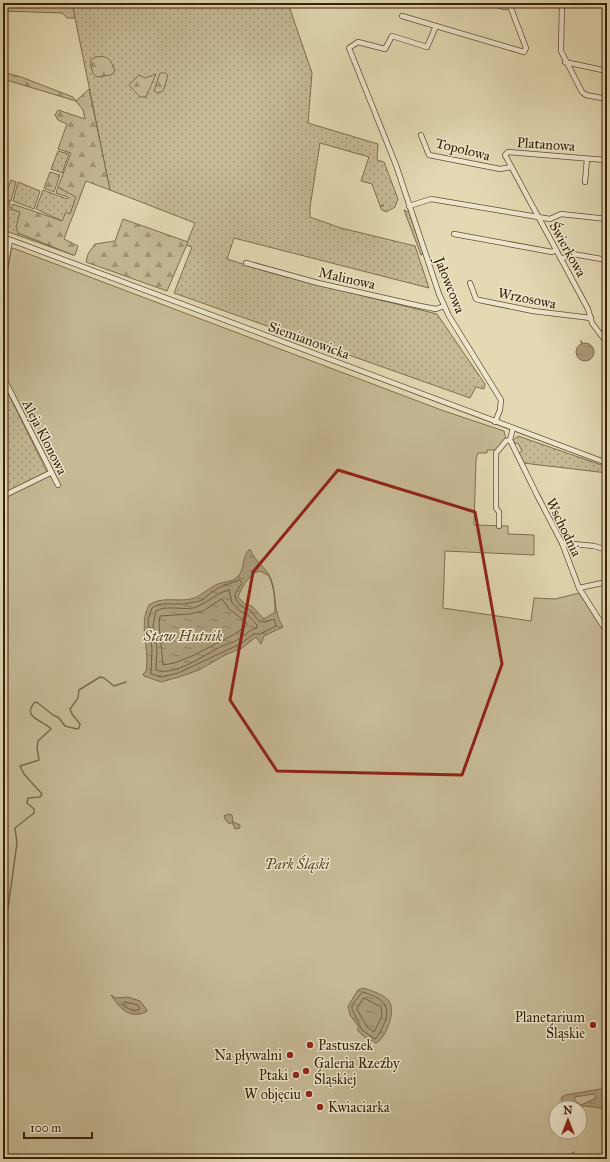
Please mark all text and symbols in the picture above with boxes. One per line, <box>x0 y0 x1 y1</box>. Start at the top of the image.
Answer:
street label: Platanowa <box>516 134 576 155</box>
street label: Topolowa <box>434 135 492 164</box>
street label: Świerkowa <box>545 218 591 280</box>
street label: Jałowcowa <box>429 253 469 316</box>
street label: Malinowa <box>317 264 377 293</box>
street label: Wrzosowa <box>496 285 557 312</box>
street label: Siemianowicka <box>266 318 352 363</box>
street label: Aleja Klonowa <box>18 396 71 478</box>
street label: Wschodnia <box>542 495 585 559</box>
water label: Staw Hutnik <box>142 627 223 645</box>
park label: Park Śląski <box>265 854 329 873</box>
place label: Planetarium Śląskie <box>515 1009 585 1042</box>
marker: Planetarium Śląskie <box>588 1020 598 1030</box>
place label: Pastuszek <box>318 1037 374 1054</box>
marker: Pastuszek <box>305 1040 315 1050</box>
place label: Na pływalni <box>214 1047 282 1064</box>
marker: Na pływalni <box>285 1050 295 1060</box>
place label: Galeria Rzeźby Śląskiej <box>314 1055 400 1088</box>
marker: Galeria Rzeźby Śląskiej <box>301 1066 311 1076</box>
place label: Ptaki <box>259 1067 288 1084</box>
marker: Ptaki <box>291 1070 301 1080</box>
place label: W objęciu <box>244 1086 302 1103</box>
marker: W objęciu <box>304 1089 314 1099</box>
place label: Kwiaciarka <box>328 1099 390 1116</box>
north arrow <box>548 1100 588 1140</box>
marker: Kwiaciarka <box>315 1102 325 1112</box>
text: N <box>563 1104 573 1117</box>
scale bar <box>24 1114 92 1140</box>
text: 100 m <box>30 1121 61 1135</box>

